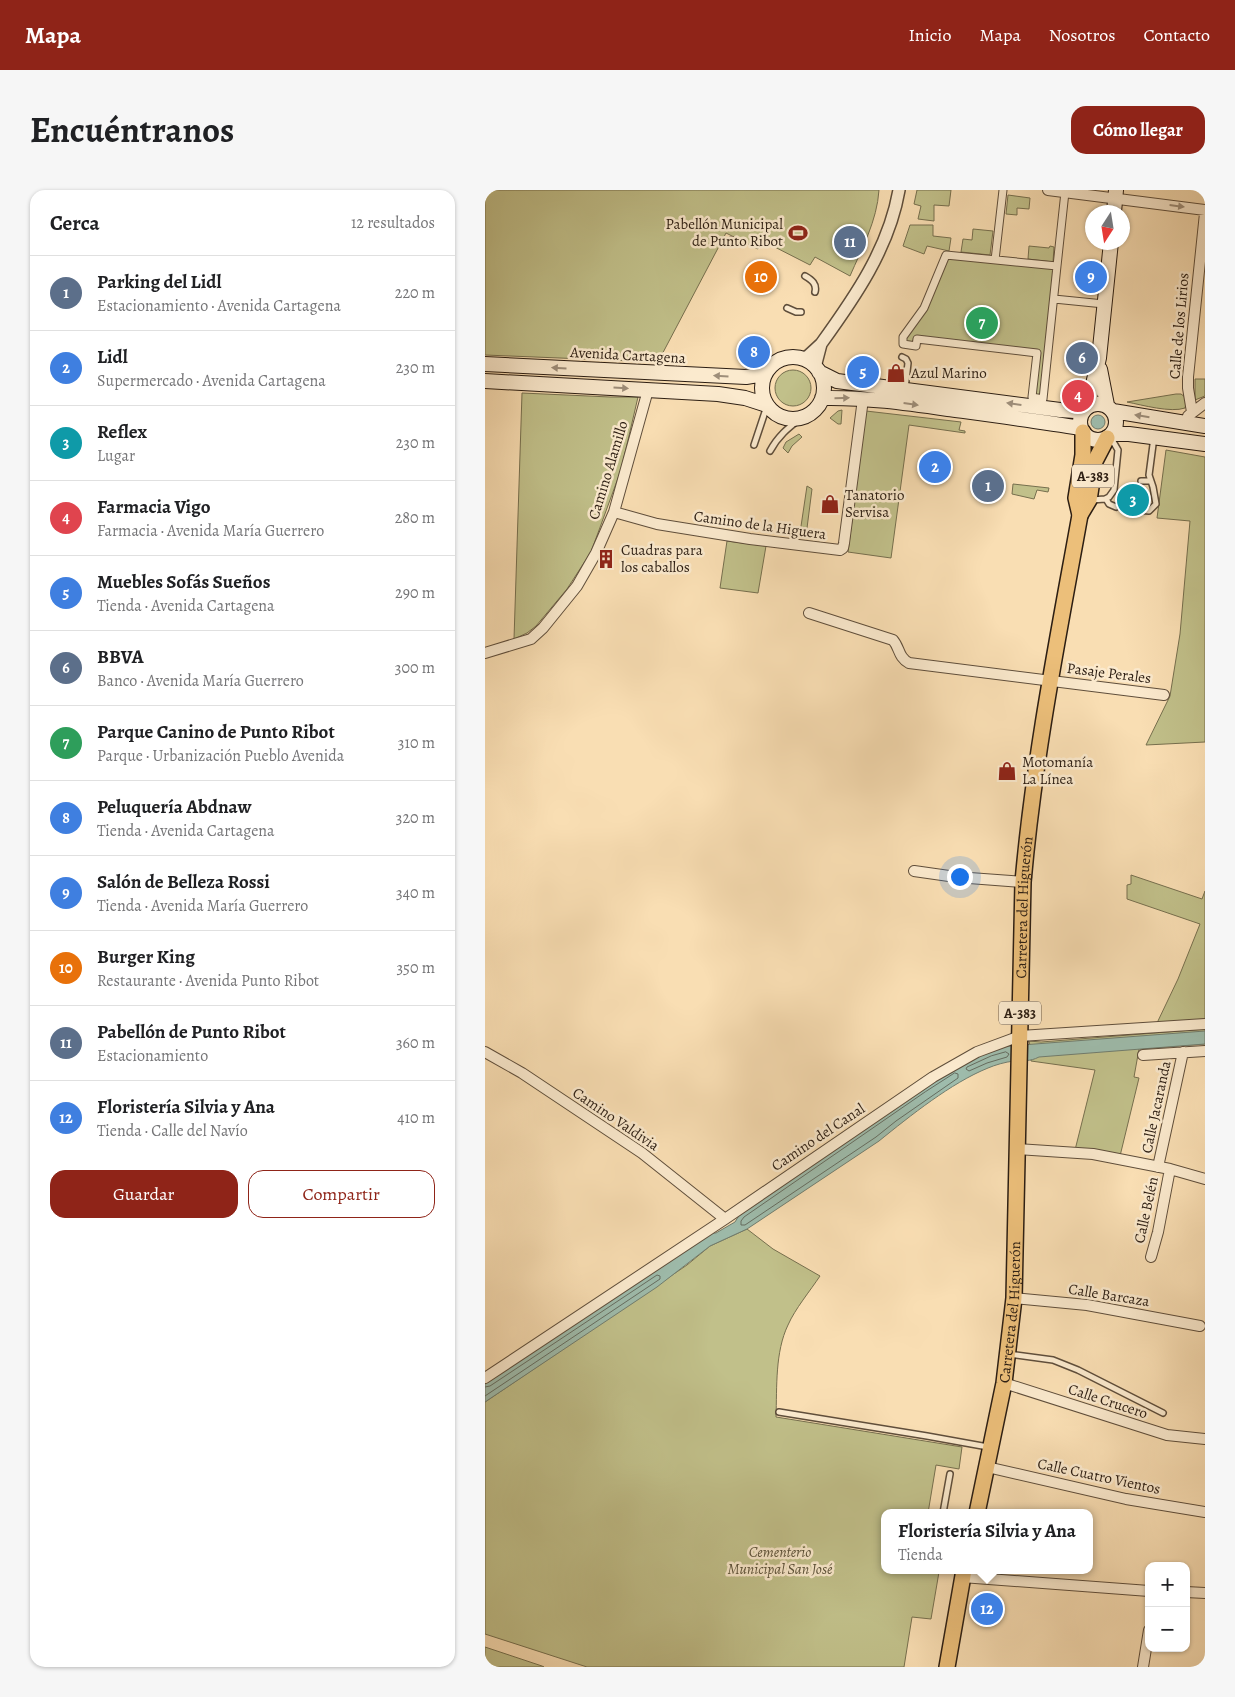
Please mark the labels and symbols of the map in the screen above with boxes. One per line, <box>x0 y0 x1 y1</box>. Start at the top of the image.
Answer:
one-way arrow <box>1170 202 1186 210</box>
north arrow <box>1085 205 1130 250</box>
place label: Pabellón Municipal de Punto Ribot <box>666 214 783 251</box>
sports icon: Pabellón Municipal de Punto Ribot <box>787 222 809 244</box>
pin: 11 <box>834 223 866 261</box>
pin: 10 <box>745 258 777 296</box>
pin: 9 <box>1075 258 1107 296</box>
street label: Calle de los Lirios <box>1164 272 1194 380</box>
pin: 7 <box>966 304 998 342</box>
pin: 8 <box>738 333 770 371</box>
pin: 6 <box>1066 339 1098 377</box>
street label: Avenida Cartagena <box>569 342 686 368</box>
pin: 5 <box>847 353 879 391</box>
shop icon: Azul Marino <box>885 362 907 384</box>
place label: Azul Marino <box>910 363 987 383</box>
one-way arrow <box>551 364 567 372</box>
one-way arrow <box>713 371 729 379</box>
pin: 4 <box>1062 377 1094 415</box>
one-way arrow <box>613 385 629 393</box>
one-way arrow <box>835 394 851 402</box>
one-way arrow <box>904 400 920 408</box>
one-way arrow <box>1005 400 1021 408</box>
one-way arrow <box>1133 412 1149 420</box>
street label: Camino Alamillo <box>583 418 633 522</box>
pin: 2 <box>919 448 951 486</box>
road number: A-383 <box>1072 464 1114 488</box>
pin: 1 <box>972 467 1004 505</box>
pin: 3 <box>1117 481 1149 519</box>
place label: Tanatorio Servisa <box>845 485 905 522</box>
shop icon: Tanatorio Servisa <box>819 493 841 515</box>
street label: Camino de la Higuera <box>693 506 827 544</box>
place label: Cuadras para los caballos <box>621 540 703 577</box>
building icon: Cuadras para los caballos <box>595 548 617 570</box>
street label: Pasaje Perales <box>1066 658 1152 688</box>
place label: Motomanía La Línea <box>1022 752 1093 789</box>
shop icon: Motomanía La Línea <box>996 760 1018 782</box>
street label: Carretera del Higuerón <box>1011 835 1038 979</box>
your location <box>947 864 973 890</box>
road number: A-383 <box>999 1001 1041 1024</box>
street label: Calle Jacaranda <box>1136 1059 1176 1155</box>
street label: Camino Valdivia <box>569 1083 663 1155</box>
street label: Camino del Canal <box>767 1098 869 1176</box>
street label: Calle Belén <box>1129 1175 1163 1245</box>
street label: Carretera del Higuerón <box>994 1241 1025 1384</box>
street label: Calle Barcaza <box>1067 1279 1151 1311</box>
street label: Calle Crucero <box>1066 1379 1150 1423</box>
street label: Calle Cuatro Vientos <box>1036 1453 1162 1499</box>
park label: Cementerio Municipal San José <box>728 1542 833 1579</box>
pin: 12 <box>971 1590 1003 1628</box>

